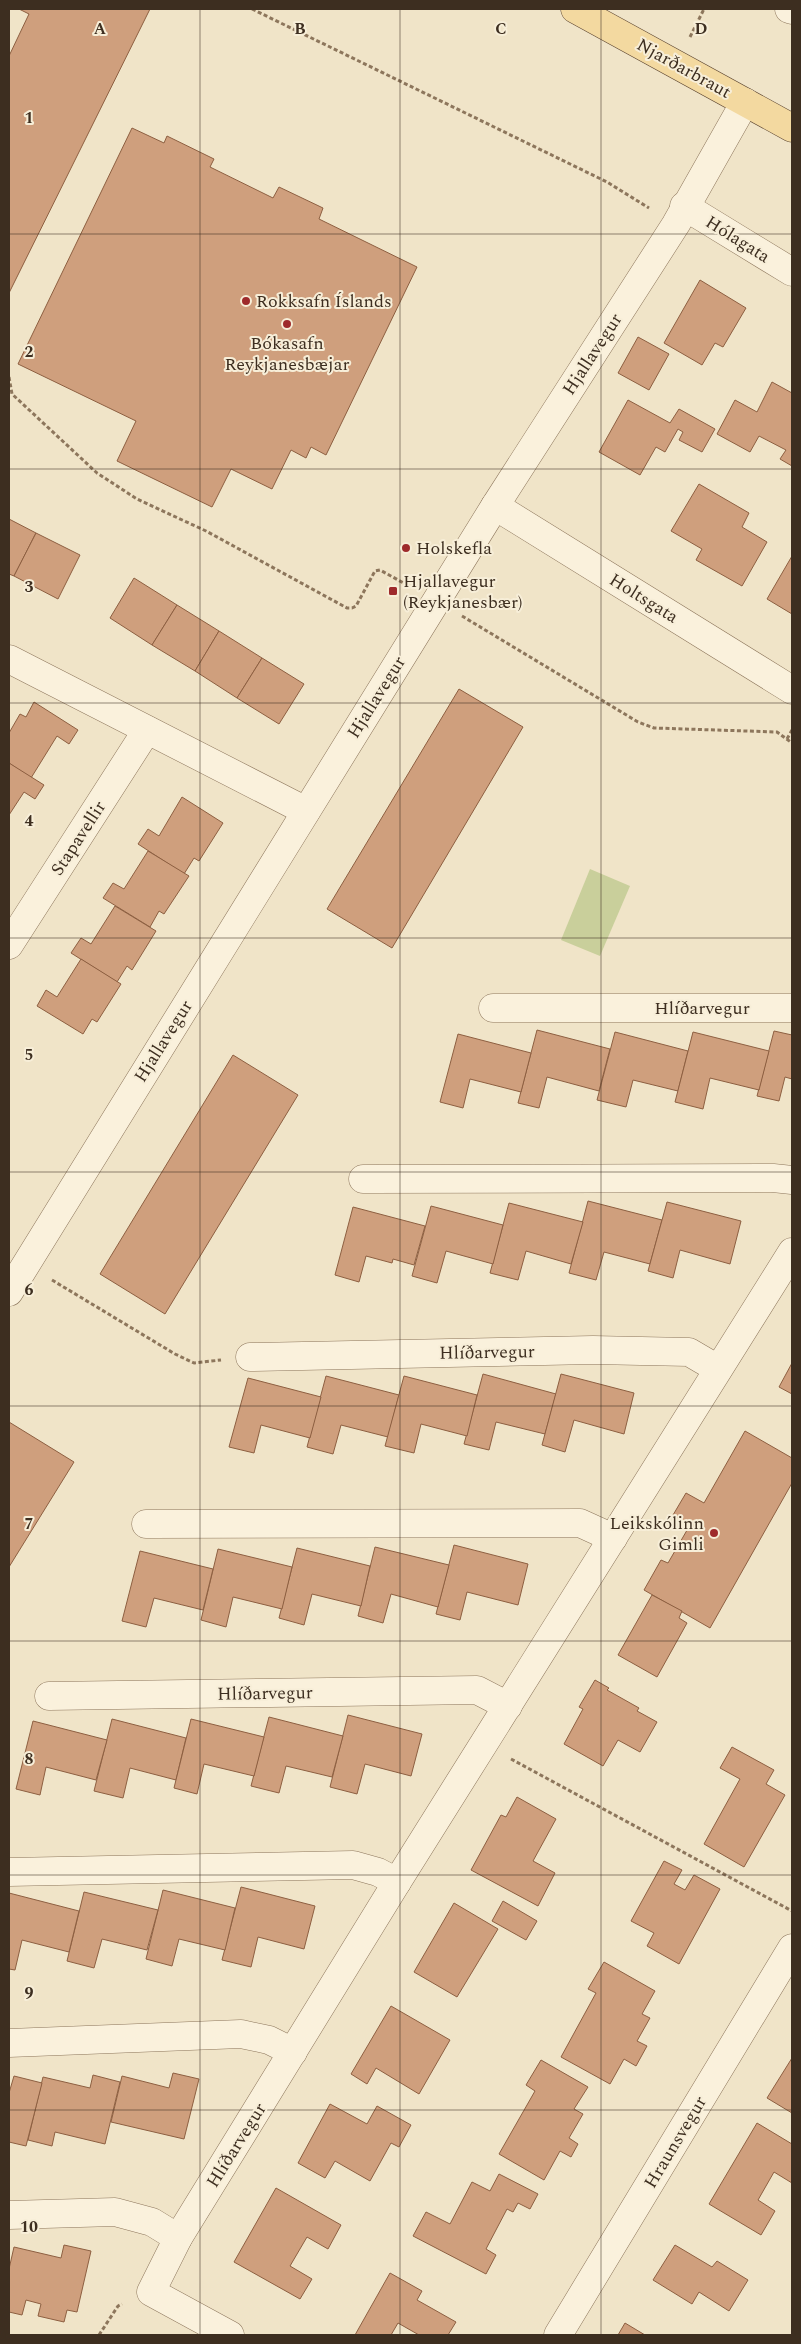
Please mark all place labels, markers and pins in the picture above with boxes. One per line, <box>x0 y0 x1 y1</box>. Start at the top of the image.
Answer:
place label: Rokksafn Íslands <box>256 288 392 315</box>
marker: Rokksafn Íslands <box>240 295 252 307</box>
marker: Bókasafn Reykjanesbæjar <box>281 318 293 330</box>
place label: Bókasafn Reykjanesbæjar <box>224 330 350 378</box>
place label: Holskefla <box>416 535 492 562</box>
marker: Holskefla <box>400 542 412 554</box>
place label: Hjallavegur (Reykjanesbær) <box>403 568 523 616</box>
marker: Hjallavegur (Reykjanesbær) <box>387 585 399 597</box>
place label: Leikskólinn Gimli <box>610 1510 704 1558</box>
marker: Leikskólinn Gimli <box>708 1527 720 1539</box>

